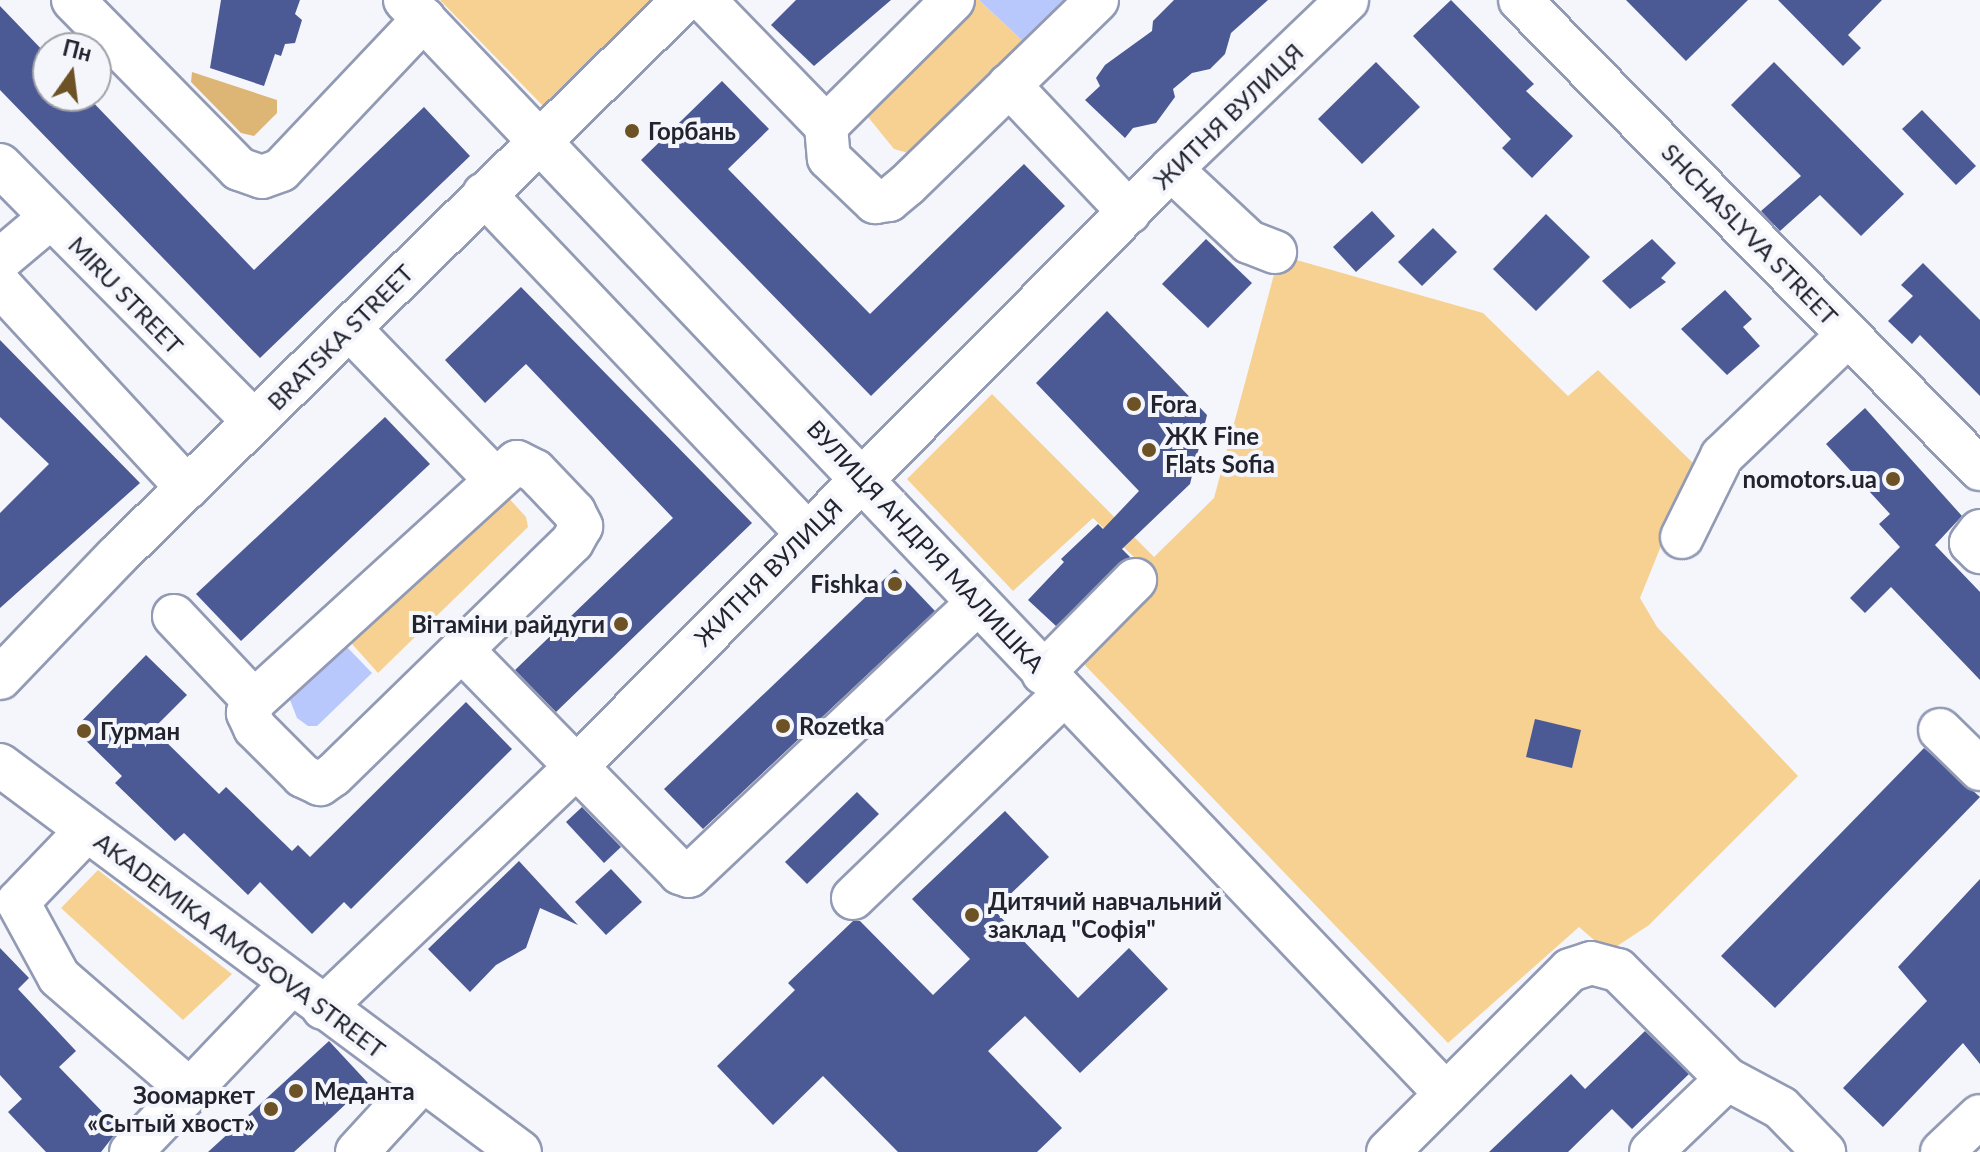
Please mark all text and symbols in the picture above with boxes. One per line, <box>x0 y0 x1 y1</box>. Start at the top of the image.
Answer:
north arrow <box>32 32 112 112</box>
text: Пн <box>60 34 95 67</box>
street label: ЖИТНЯ ВУЛИЦЯ <box>1147 37 1309 195</box>
place label: Горбань <box>648 117 736 145</box>
marker: Горбань <box>623 122 641 140</box>
street label: SHCHASLYVA STREET <box>1656 137 1844 331</box>
street label: MIRU STREET <box>63 230 189 360</box>
street label: BRATSKA STREET <box>261 258 419 416</box>
place label: Fora <box>1150 390 1197 418</box>
marker: Fora <box>1125 395 1143 413</box>
street label: ВУЛИЦЯ АНДРІЯ МАЛИШКА <box>801 414 1051 678</box>
place label: ЖК Fine Flats Sofia <box>1165 422 1275 478</box>
marker: ЖК Fine Flats Sofia <box>1140 441 1158 459</box>
place label: nomotors.ua <box>1743 465 1877 493</box>
marker: nomotors.ua <box>1884 470 1902 488</box>
street label: ЖИТНЯ ВУЛИЦЯ <box>688 492 848 652</box>
place label: Fishka <box>810 570 879 598</box>
marker: Fishka <box>886 575 904 593</box>
place label: Вітаміни райдуги <box>411 610 605 638</box>
marker: Вітаміни райдуги <box>612 615 630 633</box>
place label: Rozetka <box>799 712 885 740</box>
place label: Гурман <box>100 717 180 745</box>
marker: Rozetka <box>774 717 792 735</box>
marker: Гурман <box>75 722 93 740</box>
street label: AKADEMIKA AMOSOVA STREET <box>88 826 392 1064</box>
place label: Дитячий навчальний заклад "Софія" <box>988 887 1222 943</box>
marker: Дитячий навчальний заклад "Софія" <box>963 906 981 924</box>
place label: Меданта <box>314 1077 415 1105</box>
marker: Меданта <box>285 1080 307 1102</box>
place label: Зоомаркет «Сытый хвост» <box>87 1081 255 1137</box>
marker: Зоомаркет «Сытый хвост» <box>262 1100 280 1118</box>

